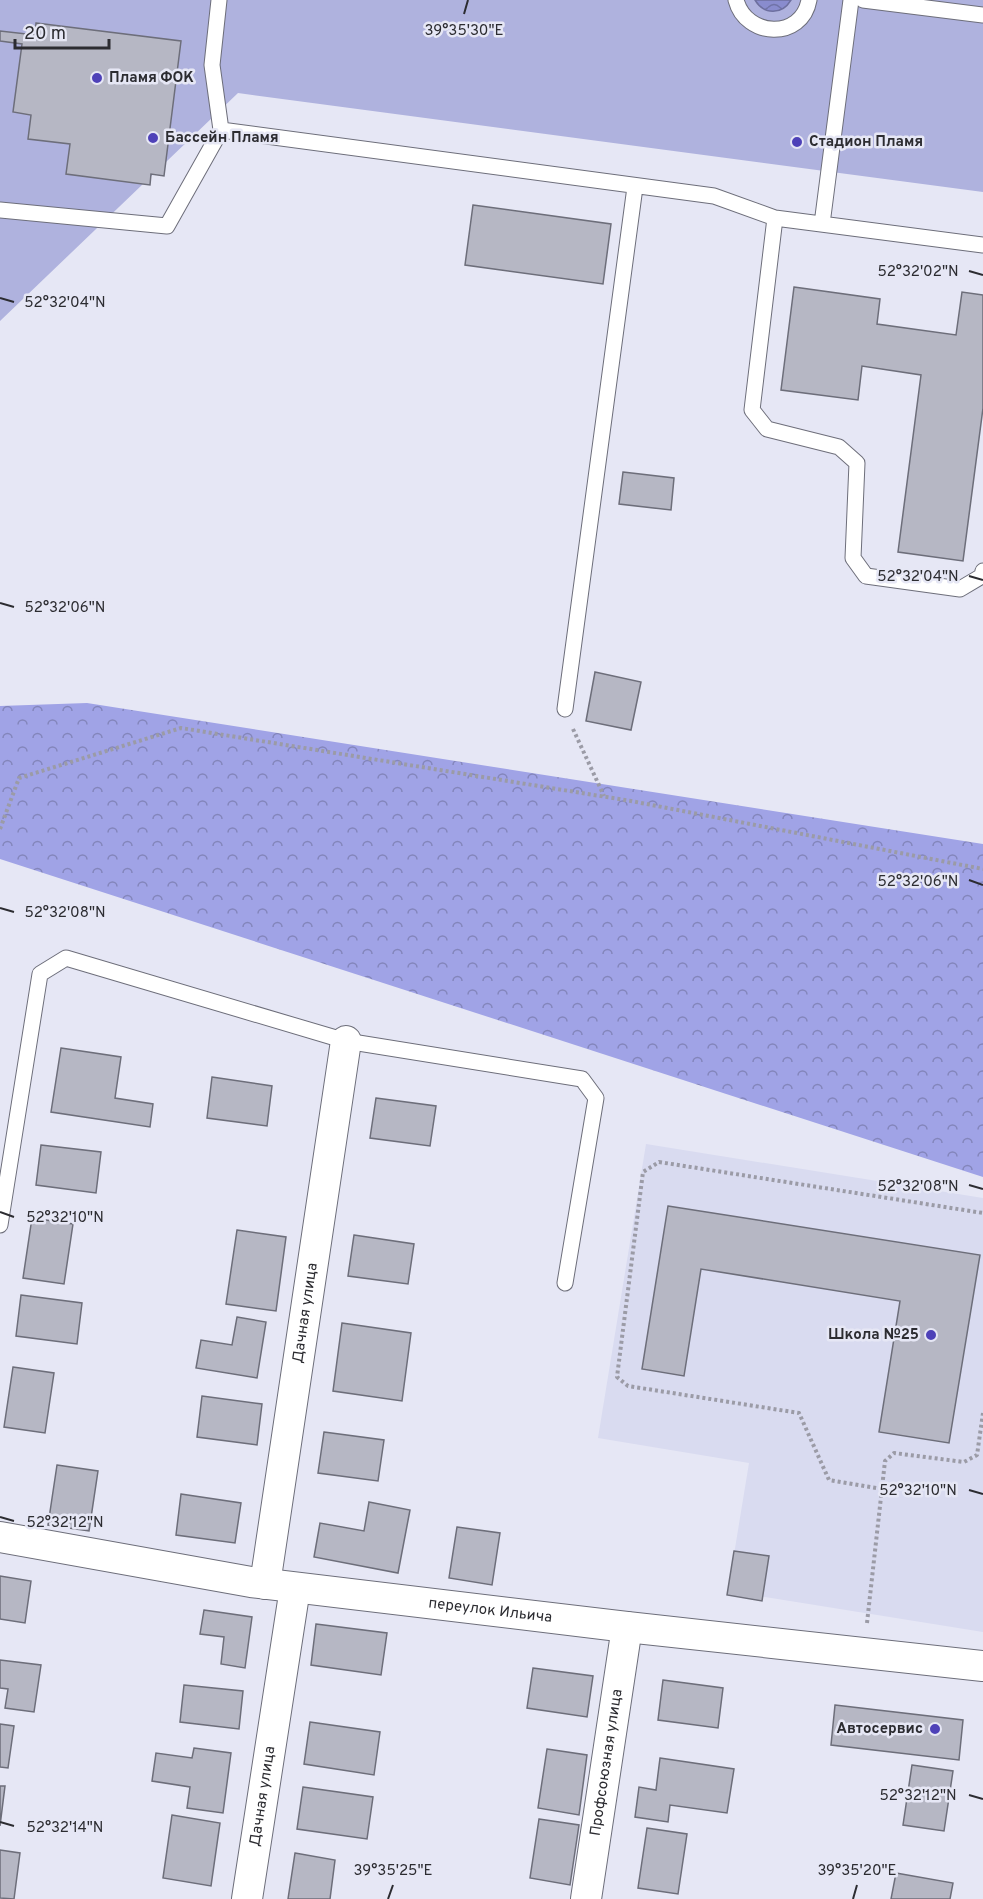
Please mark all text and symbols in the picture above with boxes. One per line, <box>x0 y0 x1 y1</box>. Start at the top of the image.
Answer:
scale bar <box>15 12 110 50</box>
text: 39°35'30"E <box>425 22 503 41</box>
text: 20 m <box>24 23 66 46</box>
place label: Пламя ФОК <box>109 69 194 88</box>
marker: Пламя ФОК <box>90 71 104 85</box>
place label: Бассейн Пламя <box>165 129 279 148</box>
marker: Бассейн Пламя <box>146 131 160 145</box>
place label: Стадион Пламя <box>809 133 923 152</box>
marker: Стадион Пламя <box>790 135 804 149</box>
text: 52°32'02"N <box>877 263 959 282</box>
text: 52°32'04"N <box>24 294 106 313</box>
text: 52°32'04"N <box>877 568 959 587</box>
text: 52°32'06"N <box>25 599 105 618</box>
text: 52°32'06"N <box>878 873 958 892</box>
text: 52°32'08"N <box>24 904 106 923</box>
text: 52°32'08"N <box>877 1178 959 1197</box>
text: 52°32'10"N <box>26 1209 104 1228</box>
street label: Дачная улица <box>289 1261 322 1365</box>
place label: Школа №25 <box>828 1326 919 1345</box>
marker: Школа №25 <box>924 1328 938 1342</box>
text: 52°32'10"N <box>879 1482 957 1501</box>
text: 52°32'12"N <box>26 1514 104 1533</box>
street label: переулок Ильича <box>427 1594 553 1627</box>
street label: Профсоюзная улица <box>586 1688 627 1837</box>
place label: Автосервис <box>836 1720 923 1739</box>
marker: Автосервис <box>928 1722 942 1736</box>
street label: Дачная улица <box>246 1745 280 1848</box>
text: 52°32'12"N <box>879 1787 957 1806</box>
text: 52°32'14"N <box>27 1819 103 1838</box>
text: 39°35'25"E <box>354 1862 432 1881</box>
text: 39°35'20"E <box>817 1862 897 1881</box>

